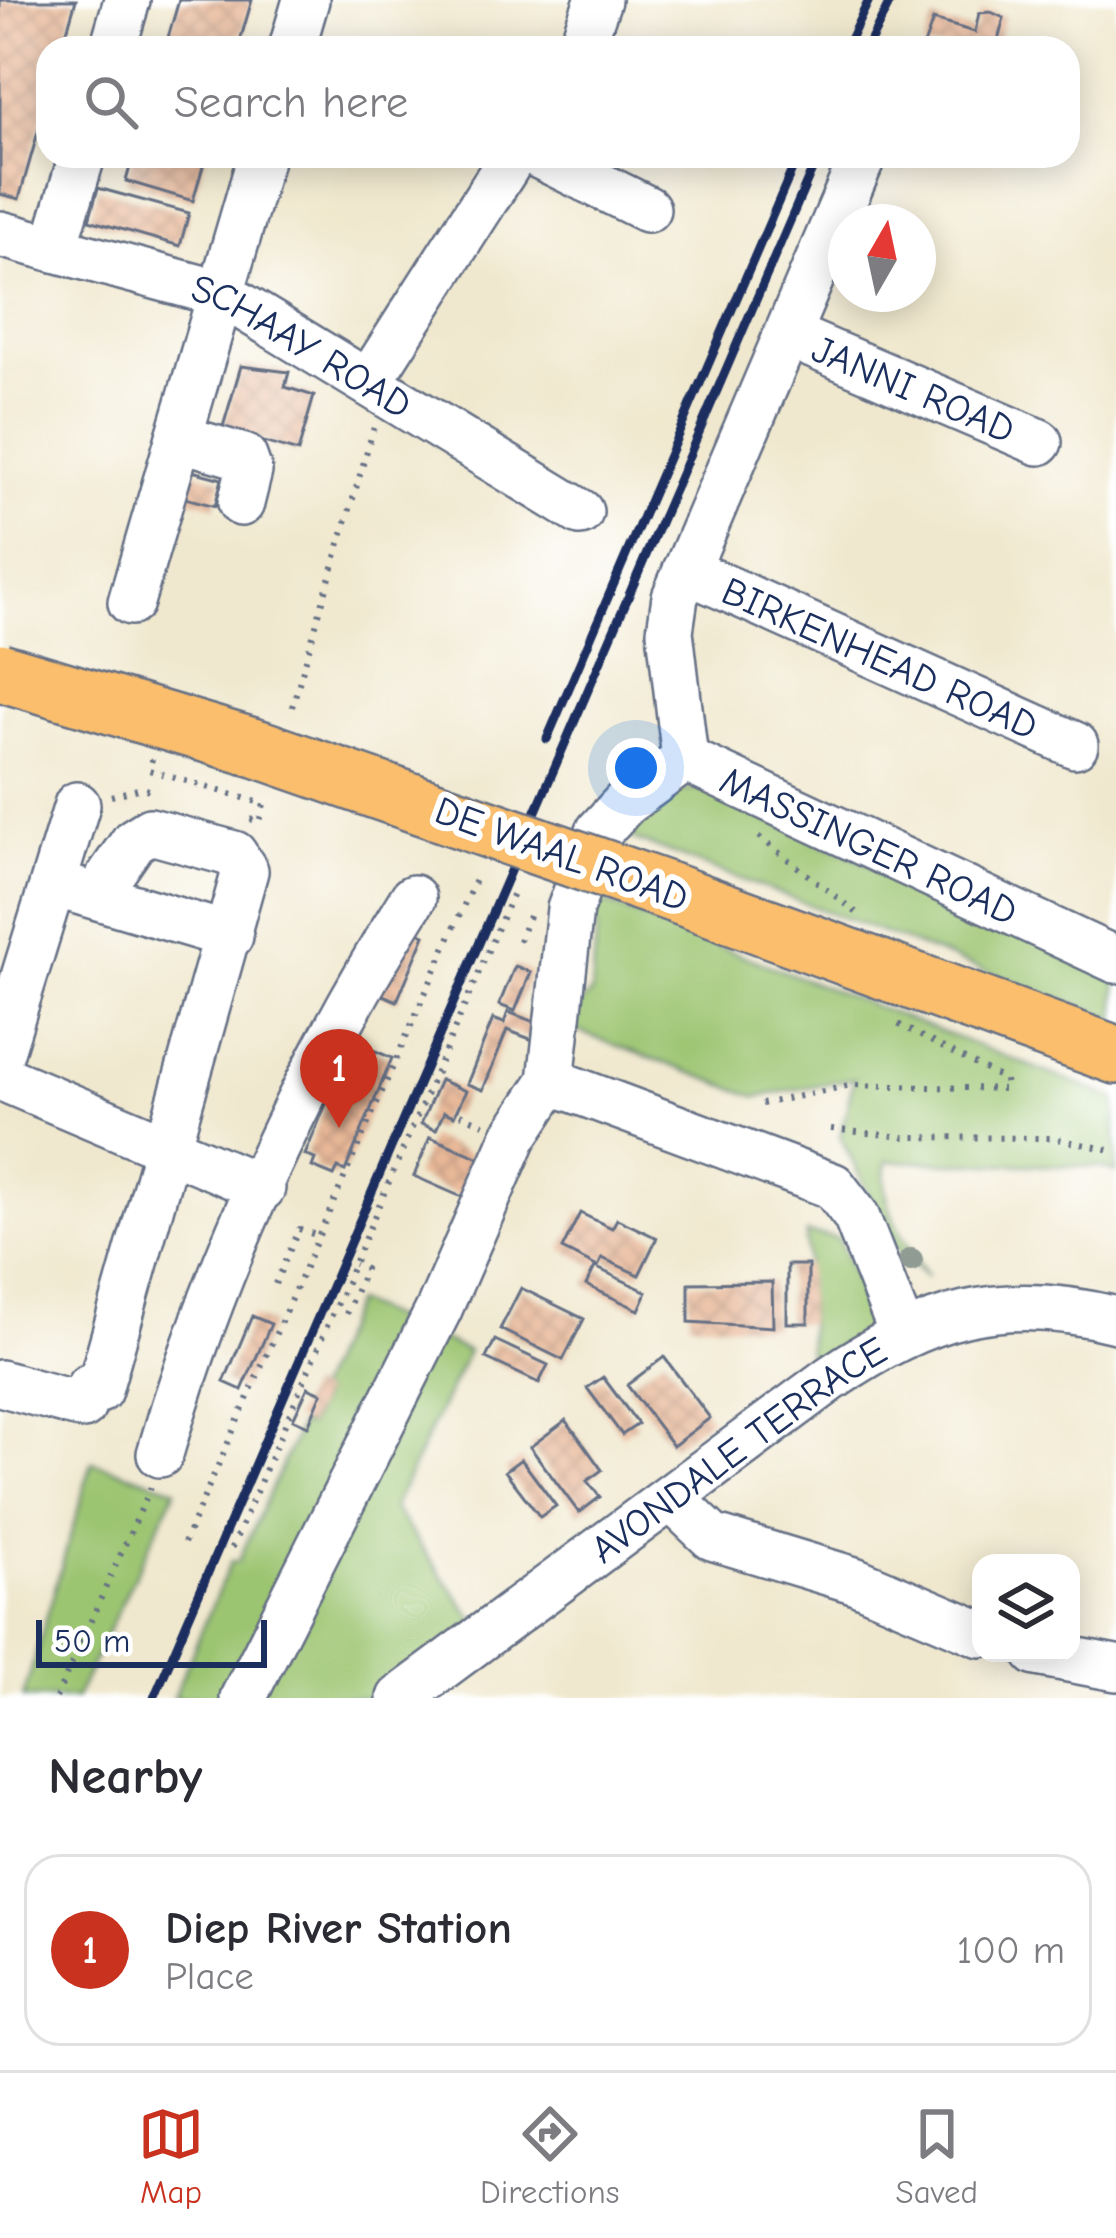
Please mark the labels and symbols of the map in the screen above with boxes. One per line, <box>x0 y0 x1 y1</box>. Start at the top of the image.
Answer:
north arrow <box>828 204 936 312</box>
street label: SCHAAY ROAD <box>187 266 419 428</box>
street label: JANNI ROAD <box>805 327 1021 453</box>
street label: BIRKENHEAD ROAD <box>715 568 1044 749</box>
your location <box>606 738 666 798</box>
street label: MASSINGER ROAD <box>713 758 1024 935</box>
street label: DE WAAL ROAD <box>429 788 694 921</box>
pin: 1 <box>300 1029 378 1128</box>
street label: AVONDALE TERRACE <box>582 1328 895 1573</box>
scale bar <box>36 1614 267 1667</box>

